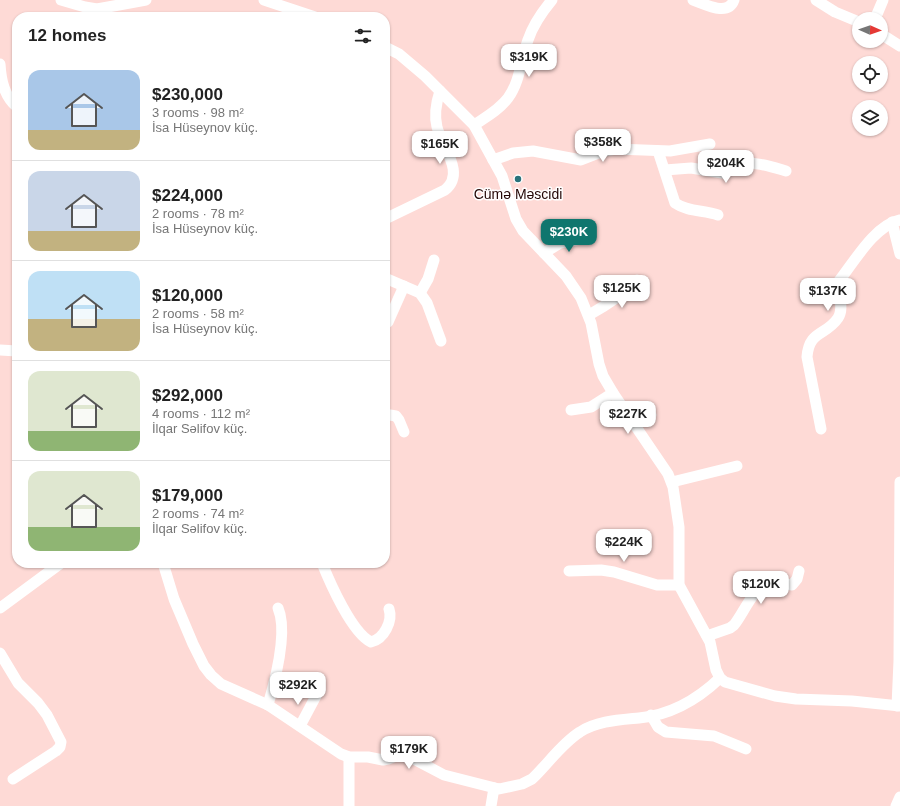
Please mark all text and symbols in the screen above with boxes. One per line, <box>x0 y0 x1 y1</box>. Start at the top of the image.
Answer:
north arrow <box>852 12 888 48</box>
map controls <box>852 12 888 136</box>
icon: filters <box>352 25 374 47</box>
text: 12 homes <box>28 26 106 45</box>
pin: $319K <box>501 44 557 78</box>
text: $319K <box>510 49 548 64</box>
button: locate <box>852 56 888 92</box>
text: $230,000 <box>152 85 223 104</box>
icon: home <box>60 86 108 134</box>
button: layers <box>852 100 888 136</box>
text: 3 rooms · 98 m² <box>152 105 244 120</box>
text: İsa Hüseynov küç. <box>152 120 258 135</box>
pin: $358K <box>575 129 631 163</box>
pin: $165K <box>412 131 468 165</box>
text: $358K <box>584 134 622 149</box>
text: $165K <box>421 136 459 151</box>
pin: $204K <box>698 150 754 184</box>
text: $204K <box>707 155 745 170</box>
marker: Cümə Məscidi <box>513 174 523 184</box>
text: $224,000 <box>152 186 223 205</box>
place label: Cümə Məscidi <box>474 186 562 202</box>
icon: home <box>60 187 108 235</box>
text: 2 rooms · 78 m² <box>152 206 244 221</box>
pin: $230K <box>541 219 597 253</box>
text: İsa Hüseynov küç. <box>152 221 258 236</box>
text: $230K <box>550 224 588 239</box>
pin: $125K <box>594 275 650 309</box>
pin: $137K <box>800 278 856 312</box>
text: $125K <box>603 280 641 295</box>
text: $137K <box>809 283 847 298</box>
text: $120,000 <box>152 286 223 305</box>
icon: home <box>60 287 108 335</box>
text: 2 rooms · 58 m² <box>152 306 244 321</box>
text: İsa Hüseynov küç. <box>152 321 258 336</box>
text: $292,000 <box>152 386 223 405</box>
icon: home <box>60 387 108 435</box>
pin: $227K <box>600 401 656 435</box>
text: 4 rooms · 112 m² <box>152 406 250 421</box>
text: $227K <box>609 406 647 421</box>
text: İlqar Səlifov küç. <box>152 421 247 436</box>
text: $179,000 <box>152 486 223 505</box>
icon: home <box>60 487 108 535</box>
text: 2 rooms · 74 m² <box>152 506 244 521</box>
text: İlqar Səlifov küç. <box>152 521 247 536</box>
pin: $224K <box>596 529 652 563</box>
text: $224K <box>605 534 643 549</box>
pin: $120K <box>733 571 789 605</box>
text: $120K <box>742 576 780 591</box>
pin: $292K <box>270 672 326 706</box>
text: $292K <box>279 677 317 692</box>
pin: $179K <box>381 736 437 770</box>
text: $179K <box>390 741 428 756</box>

